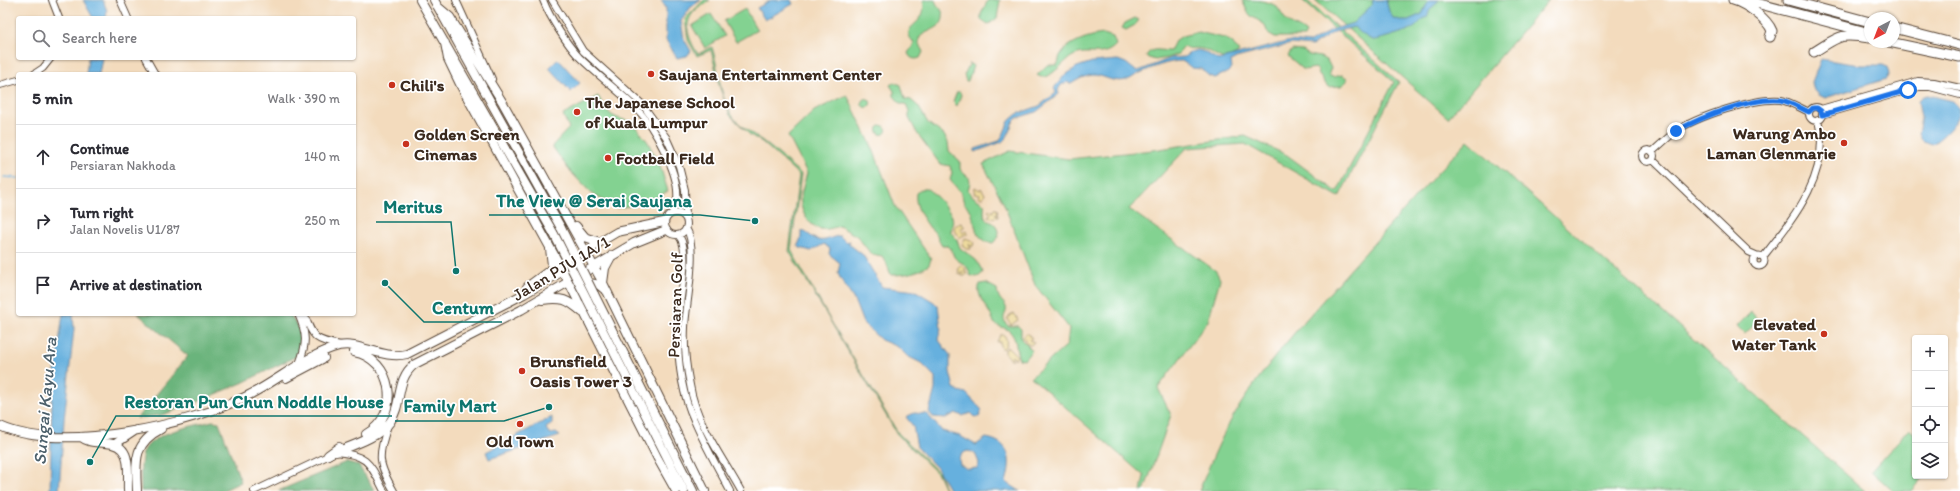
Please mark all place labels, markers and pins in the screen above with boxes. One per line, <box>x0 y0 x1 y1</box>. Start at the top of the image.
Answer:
place label: Saujana Entertainment Center <box>659 64 882 85</box>
marker: Saujana Entertainment Center <box>646 69 656 79</box>
place label: Chili's <box>400 75 445 95</box>
marker: Chili's <box>387 80 397 90</box>
place label: The Japanese School of Kuala Lumpur <box>584 92 735 133</box>
marker: The Japanese School of Kuala Lumpur <box>572 107 582 117</box>
place label: Warung Ambo Laman Glenmarie <box>1707 123 1836 163</box>
place label: Golden Screen Cinemas <box>414 124 520 164</box>
marker: Warung Ambo Laman Glenmarie <box>1839 138 1849 148</box>
marker: Golden Screen Cinemas <box>401 139 411 149</box>
place label: Football Field <box>616 148 715 168</box>
marker: Football Field <box>603 153 613 163</box>
callout: The View @ Serai Saujana <box>489 185 700 215</box>
callout: Meritus <box>376 192 451 222</box>
callout: Centum <box>424 292 502 322</box>
place label: Elevated Water Tank <box>1732 314 1817 354</box>
marker: Elevated Water Tank <box>1819 329 1829 339</box>
place label: Brunsfield Oasis Tower 3 <box>530 351 632 391</box>
marker: Brunsfield Oasis Tower 3 <box>517 366 527 376</box>
callout: Restoran Pun Chun Noddle House <box>116 386 392 416</box>
callout: Family Mart <box>395 391 504 421</box>
marker: Old Town <box>515 419 525 429</box>
place label: Old Town <box>486 431 554 451</box>

